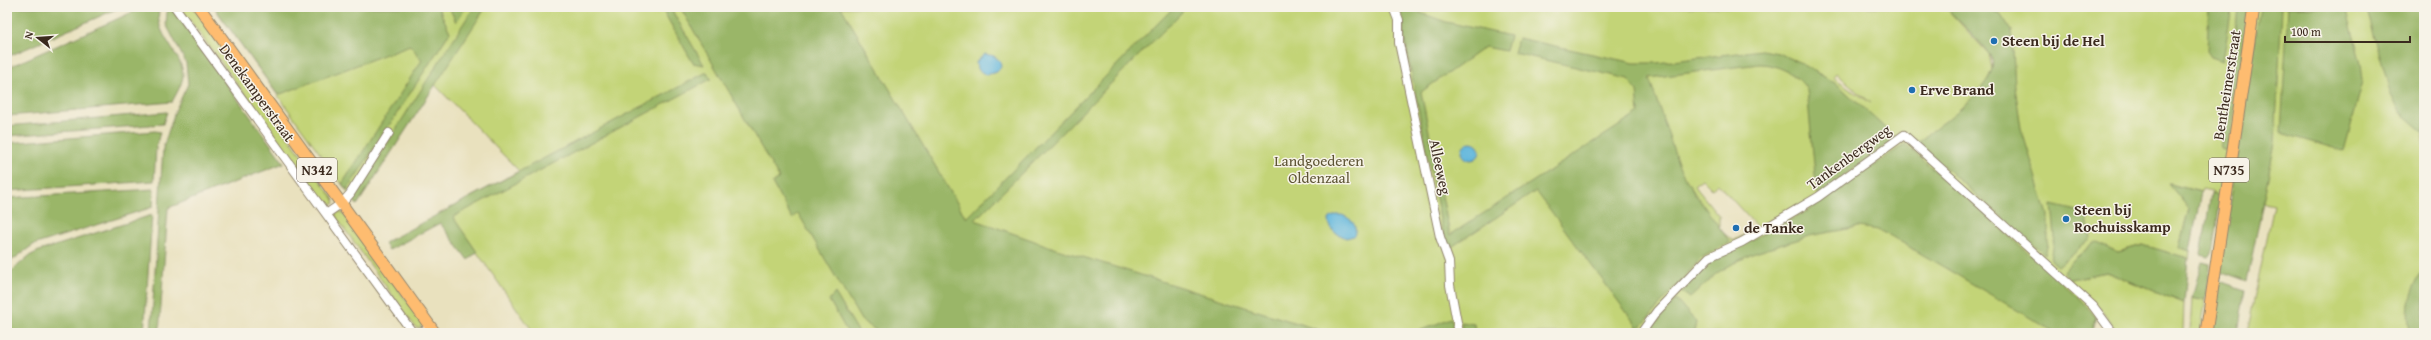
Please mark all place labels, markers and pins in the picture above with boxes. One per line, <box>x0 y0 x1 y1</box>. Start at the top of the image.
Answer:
place label: Steen bij de Hel <box>2002 30 2105 51</box>
marker: Steen bij de Hel <box>1989 36 1999 46</box>
place label: Erve Brand <box>1920 79 1994 100</box>
marker: Erve Brand <box>1907 85 1917 95</box>
place label: Steen bij Rochuisskamp <box>2074 199 2171 237</box>
marker: Steen bij Rochuisskamp <box>2061 214 2071 224</box>
place label: de Tanke <box>1744 217 1804 238</box>
marker: de Tanke <box>1731 223 1741 233</box>

